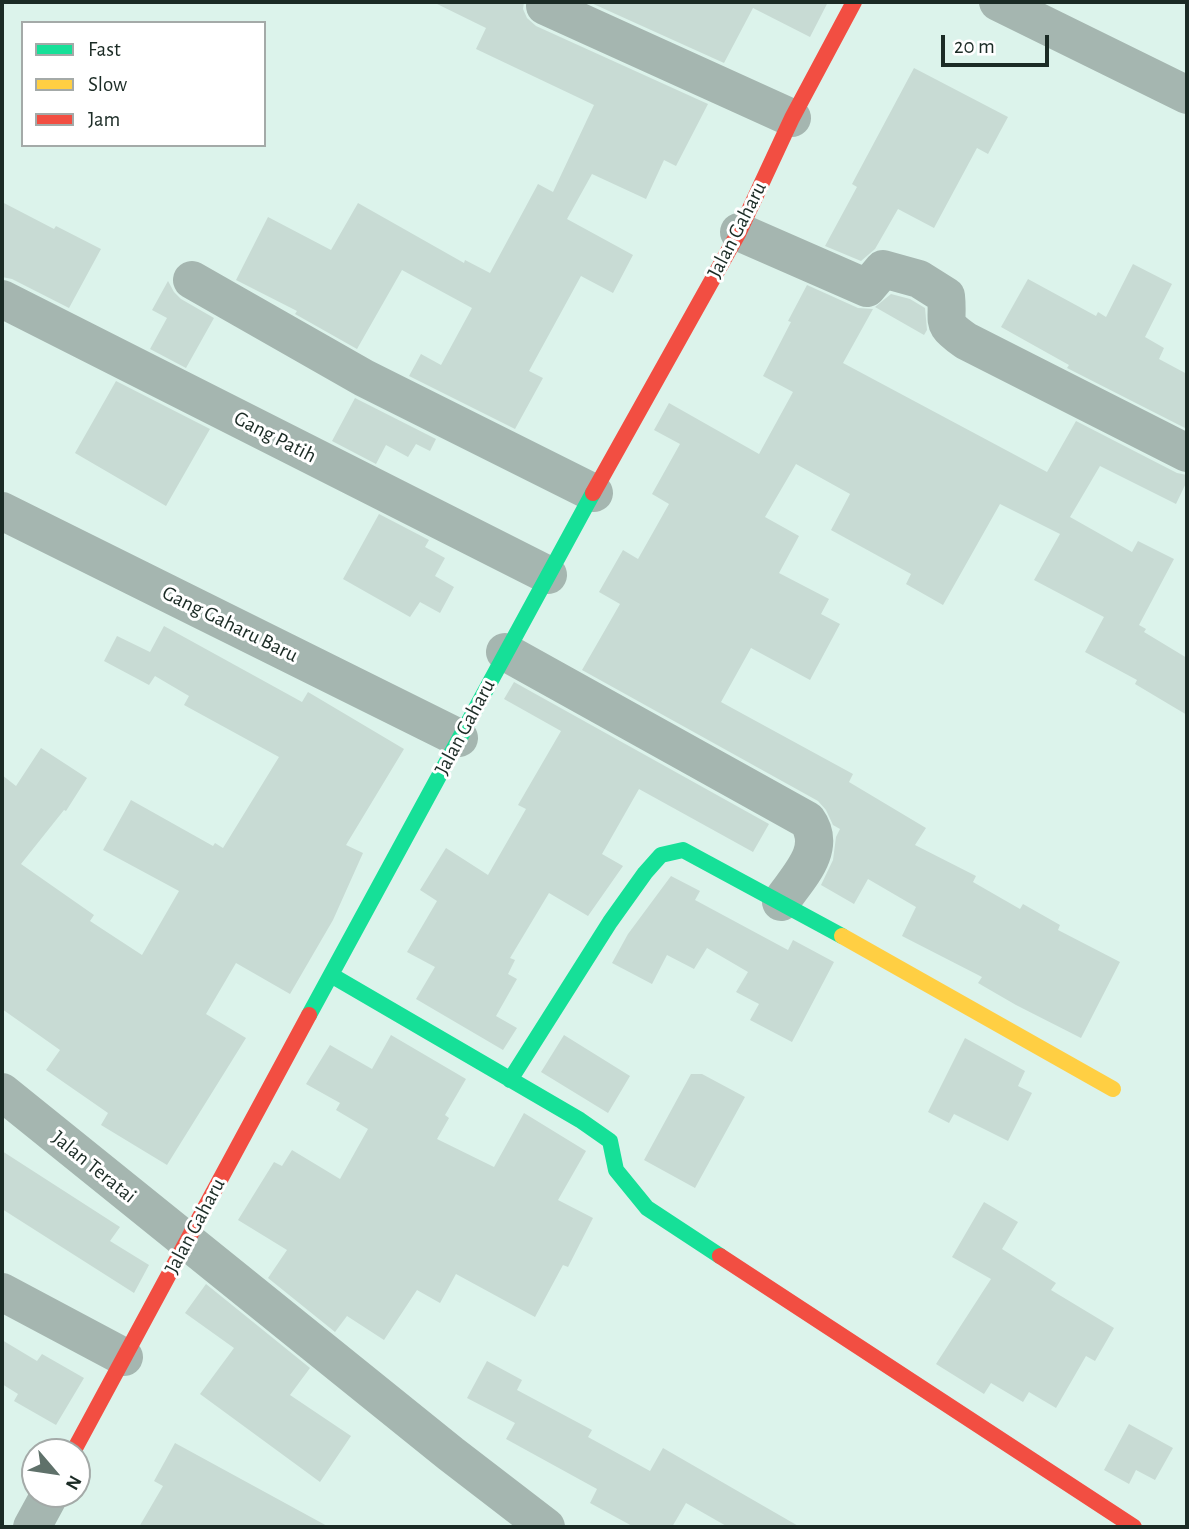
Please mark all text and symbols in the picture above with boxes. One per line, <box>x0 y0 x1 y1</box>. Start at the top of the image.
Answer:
legend <box>21 21 266 147</box>
scale bar <box>944 21 1052 65</box>
text: 20 m <box>954 36 995 57</box>
text: Fast <box>88 39 121 60</box>
text: Slow <box>88 74 127 95</box>
text: Jam <box>88 109 120 130</box>
street label: Jalan Gaharu <box>702 178 772 282</box>
street label: Gang Patih <box>230 406 320 468</box>
street label: Gang Gaharu Baru <box>158 580 302 668</box>
street label: Jalan Gaharu <box>429 675 501 779</box>
street label: Jalan Teratai <box>47 1125 141 1209</box>
street label: Jalan Gaharu <box>159 1174 231 1278</box>
north arrow <box>21 1438 91 1508</box>
text: N <box>62 1472 85 1493</box>

